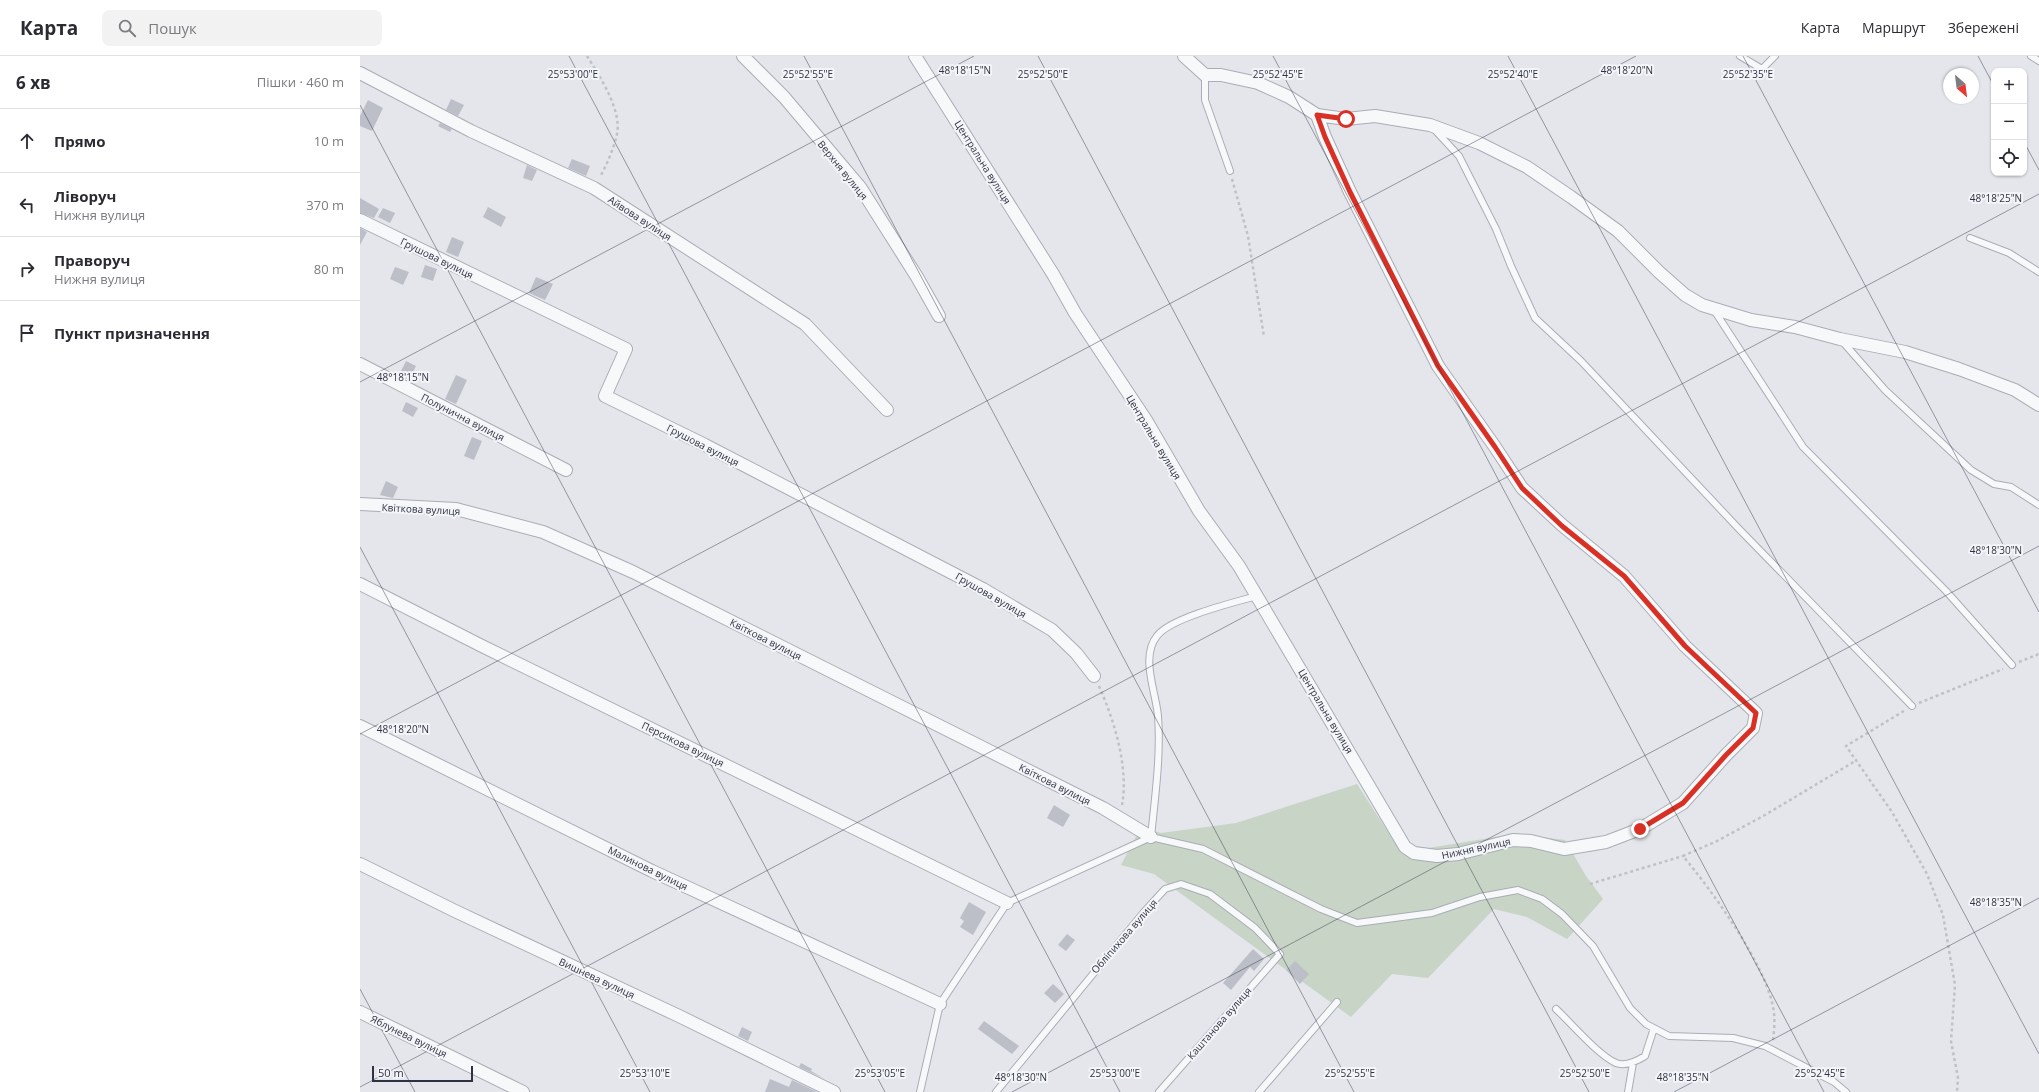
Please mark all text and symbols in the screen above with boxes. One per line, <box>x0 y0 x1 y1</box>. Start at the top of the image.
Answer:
search box <box>102 10 382 46</box>
text: Карта <box>20 15 78 41</box>
icon: search <box>116 17 138 39</box>
text: Пошук <box>148 18 197 38</box>
text: Карта <box>1801 18 1840 37</box>
text: Маршрут <box>1862 18 1926 37</box>
text: Збережені <box>1948 18 2019 37</box>
text: 48°18'15"N <box>939 63 991 77</box>
text: 48°18'20"N <box>1601 63 1653 77</box>
text: 25°53'00"E <box>548 67 598 81</box>
text: 25°52'55"E <box>783 67 833 81</box>
text: 25°52'50"E <box>1018 67 1068 81</box>
text: 25°52'45"E <box>1253 67 1303 81</box>
text: 25°52'40"E <box>1488 67 1538 81</box>
text: 25°52'35"E <box>1723 67 1773 81</box>
north arrow <box>1943 68 1979 104</box>
map controls <box>1991 68 2027 176</box>
button: + <box>1991 68 2027 104</box>
text: 6 хв <box>16 71 51 94</box>
text: Пішки · 460 m <box>257 73 344 91</box>
button: − <box>1991 104 2027 140</box>
route start <box>1337 110 1355 128</box>
street label: Центральна вулиця <box>952 117 1014 207</box>
icon: ahead <box>16 130 38 152</box>
text: Прямо <box>54 131 106 151</box>
text: 10 m <box>314 132 344 150</box>
street label: Верхня вулиця <box>815 137 871 203</box>
button: locate <box>1991 140 2027 176</box>
text: Ліворуч <box>54 186 116 206</box>
text: 48°18'25"N <box>1970 191 2022 205</box>
street label: Айвова вулиця <box>606 192 674 244</box>
icon: left <box>16 194 38 216</box>
text: 370 m <box>306 196 344 214</box>
text: Нижня вулиця <box>54 206 145 224</box>
street label: Грушова вулиця <box>398 234 476 282</box>
text: Праворуч <box>54 250 130 270</box>
icon: right <box>16 258 38 280</box>
text: 80 m <box>314 260 344 278</box>
text: Нижня вулиця <box>54 270 145 288</box>
icon: arrive <box>16 322 38 344</box>
text: Пункт призначення <box>54 323 210 343</box>
text: 48°18'15"N <box>377 370 429 384</box>
street label: Полунична вулиця <box>419 390 507 444</box>
street label: Центральна вулиця <box>1123 392 1185 482</box>
street label: Грушова вулиця <box>664 421 742 469</box>
street label: Квіткова вулиця <box>381 500 461 518</box>
text: 48°18'30"N <box>1970 543 2022 557</box>
street label: Грушова вулиця <box>953 569 1029 621</box>
street label: Квіткова вулиця <box>728 615 804 663</box>
street label: Центральна вулиця <box>1295 666 1357 756</box>
street label: Персикова вулиця <box>640 718 726 770</box>
text: 48°18'20"N <box>377 722 429 736</box>
street label: Квіткова вулиця <box>1017 760 1093 808</box>
route end <box>1631 820 1649 838</box>
street label: Нижня вулиця <box>1440 834 1512 862</box>
street label: Малинова вулиця <box>606 843 690 893</box>
text: 48°18'35"N <box>1970 895 2022 909</box>
street label: Обліпихова вулиця <box>1088 896 1160 976</box>
street label: Вишнева вулиця <box>557 954 637 1002</box>
street label: Каштанова вулиця <box>1184 984 1254 1062</box>
street label: Яблунева вулиця <box>368 1011 450 1061</box>
scale bar <box>372 1064 473 1083</box>
text: 50 m <box>378 1065 404 1080</box>
text: 25°53'10"E <box>620 1066 670 1080</box>
text: 25°53'05"E <box>855 1066 905 1080</box>
text: 25°53'00"E <box>1090 1066 1140 1080</box>
text: 25°52'55"E <box>1325 1066 1375 1080</box>
text: 25°52'50"E <box>1560 1066 1610 1080</box>
text: 25°52'45"E <box>1795 1066 1845 1080</box>
text: 48°18'30"N <box>995 1070 1047 1084</box>
text: 48°18'35"N <box>1657 1070 1709 1084</box>

